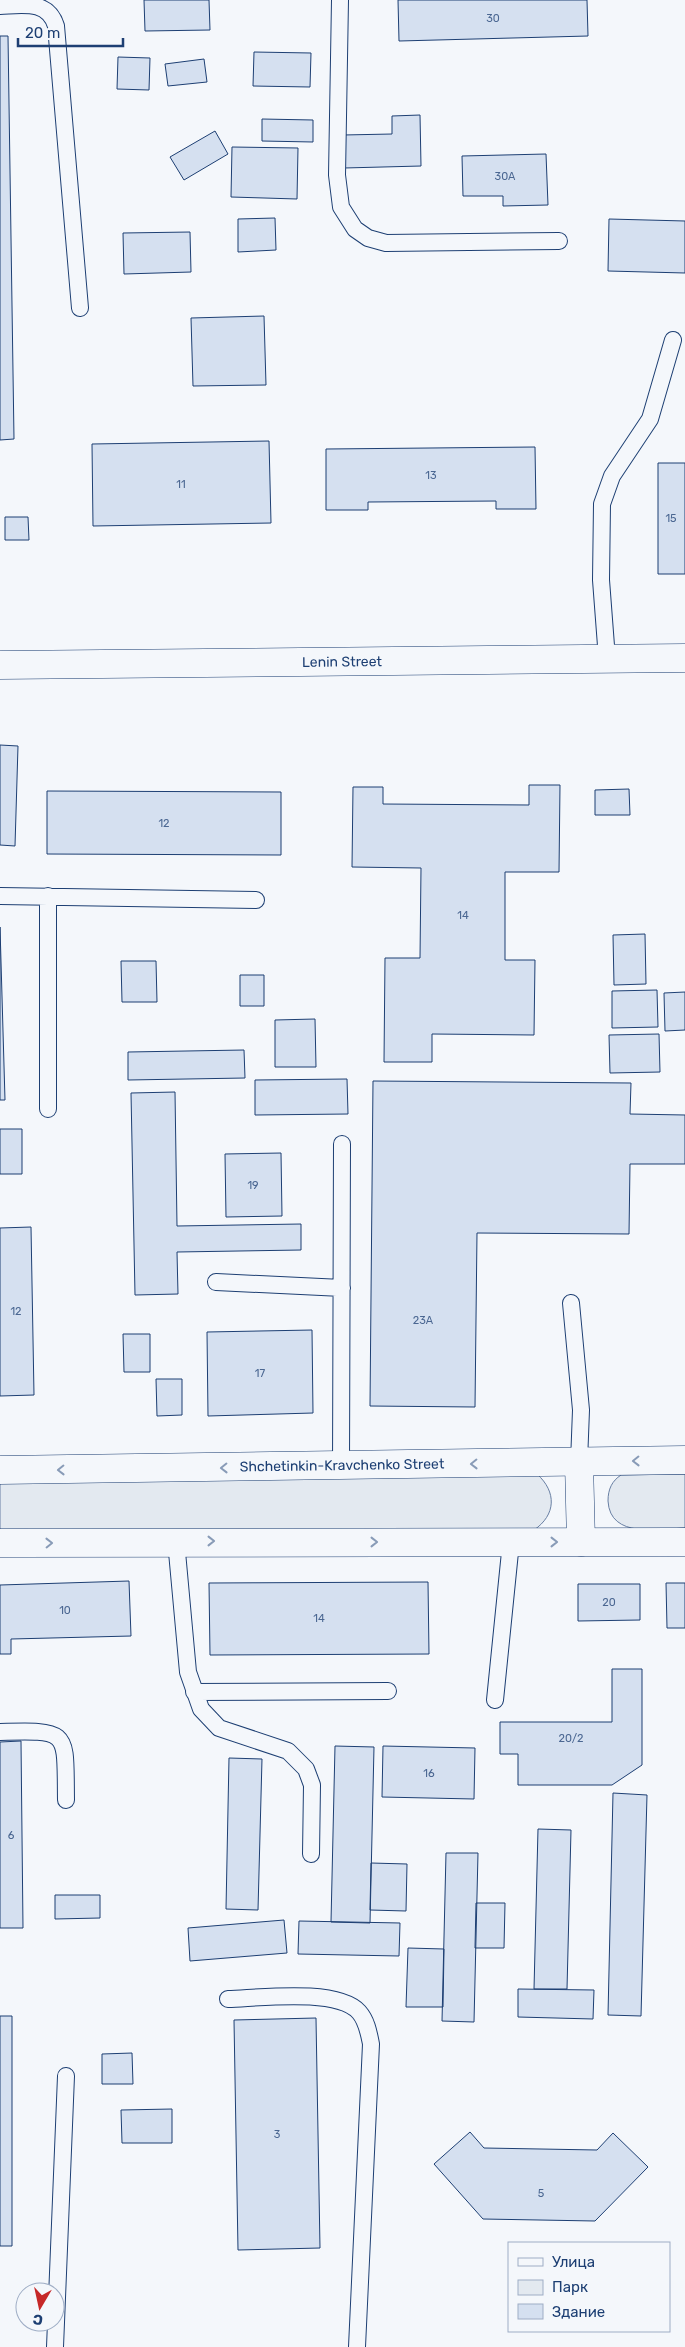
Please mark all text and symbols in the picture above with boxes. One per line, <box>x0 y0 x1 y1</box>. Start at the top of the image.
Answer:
house number: 30 <box>486 12 500 25</box>
scale bar <box>18 15 122 47</box>
text: 20 m <box>25 24 60 42</box>
house number: 30А <box>495 170 516 183</box>
house number: 13 <box>425 469 437 482</box>
house number: 11 <box>176 478 186 491</box>
house number: 15 <box>665 512 677 525</box>
street label: Lenin Street <box>302 653 383 670</box>
house number: 12 <box>158 817 170 830</box>
house number: 14 <box>457 909 469 922</box>
house number: 19 <box>247 1179 259 1192</box>
house number: 12 <box>10 1305 22 1318</box>
house number: 23А <box>413 1314 434 1327</box>
house number: 17 <box>255 1367 266 1380</box>
street label: Shchetinkin-Kravchenko Street <box>240 1455 445 1475</box>
one-way arrow <box>632 1456 640 1466</box>
one-way arrow <box>470 1459 478 1469</box>
one-way arrow <box>220 1463 228 1473</box>
one-way arrow <box>57 1464 65 1475</box>
one-way arrow <box>208 1536 215 1546</box>
one-way arrow <box>370 1537 378 1547</box>
one-way arrow <box>550 1537 558 1547</box>
one-way arrow <box>45 1538 53 1548</box>
house number: 20 <box>602 1596 616 1609</box>
house number: 10 <box>59 1604 71 1617</box>
house number: 14 <box>313 1612 325 1625</box>
house number: 20/2 <box>559 1732 583 1745</box>
house number: 16 <box>423 1767 435 1780</box>
house number: 6 <box>8 1829 15 1842</box>
house number: 3 <box>274 2128 281 2141</box>
house number: 5 <box>538 2187 545 2200</box>
legend <box>508 2242 670 2332</box>
text: Улица <box>552 2253 595 2271</box>
text: Парк <box>552 2278 588 2296</box>
north arrow <box>15 2282 65 2332</box>
text: Здание <box>552 2303 605 2321</box>
text: С <box>32 2310 44 2329</box>

